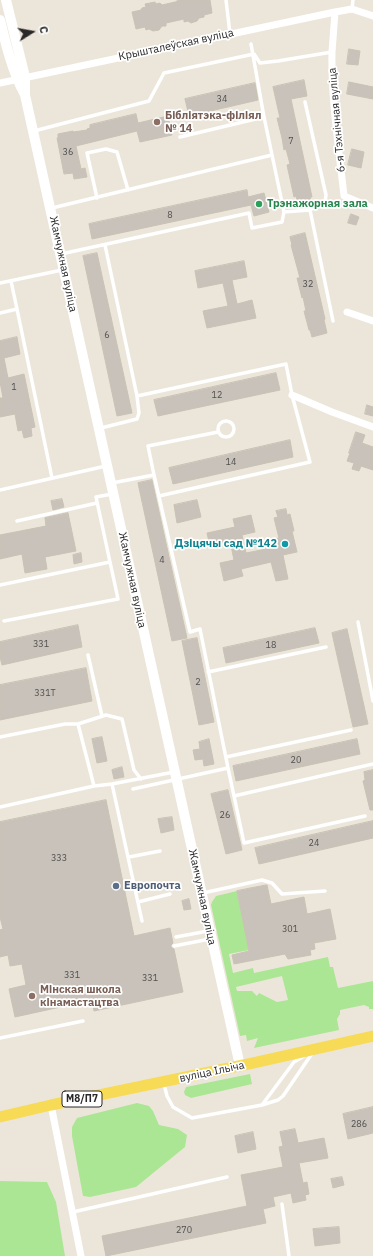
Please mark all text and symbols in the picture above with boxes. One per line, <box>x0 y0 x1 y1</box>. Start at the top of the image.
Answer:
north arrow <box>12 12 52 52</box>
text: С <box>36 25 51 35</box>
street label: Крышталеўская вуліца <box>117 26 235 64</box>
street label: 6-я Тэхнічная вуліца <box>326 67 348 173</box>
house number: 34 <box>217 94 227 104</box>
place label: Бібліятэка-філіял № 14 <box>165 109 261 135</box>
marker: Бібліятэка-філіял № 14 <box>152 117 162 127</box>
house number: 7 <box>288 136 294 146</box>
house number: 36 <box>63 147 73 157</box>
place label: Трэнажорная зала <box>267 197 368 211</box>
marker: Трэнажорная зала <box>254 199 264 209</box>
house number: 8 <box>167 210 173 220</box>
street label: Жамчужная вуліца <box>46 215 80 313</box>
house number: 32 <box>303 279 313 289</box>
house number: 6 <box>104 330 110 340</box>
house number: 1 <box>11 382 17 392</box>
house number: 12 <box>212 390 222 400</box>
house number: 14 <box>226 457 236 467</box>
street label: Жамчужная вуліца <box>115 531 149 629</box>
place label: Дзіцячы сад №142 <box>175 537 277 551</box>
marker: Дзіцячы сад №142 <box>280 539 290 549</box>
house number: 4 <box>159 555 165 565</box>
house number: 331 <box>33 639 49 649</box>
house number: 18 <box>266 640 276 650</box>
house number: 2 <box>195 677 201 687</box>
house number: 331Т <box>34 688 56 698</box>
house number: 20 <box>291 755 301 765</box>
house number: 26 <box>220 810 230 820</box>
house number: 24 <box>309 838 319 848</box>
street label: Жамчужная вуліца <box>185 848 219 946</box>
house number: 333 <box>51 853 67 863</box>
place label: Европочта <box>124 879 181 893</box>
marker: Европочта <box>111 881 121 891</box>
house number: 301 <box>282 924 298 934</box>
house number: 331 <box>64 970 80 980</box>
house number: 331 <box>142 973 158 983</box>
place label: Мінская школа кінамастацтва <box>40 983 121 1009</box>
marker: Мінская школа кінамастацтва <box>27 991 37 1001</box>
street label: вуліца Ільіча <box>178 1059 246 1085</box>
road number: М8/П7 <box>62 1091 102 1107</box>
house number: 286 <box>351 1119 367 1129</box>
house number: 270 <box>176 1225 192 1235</box>

